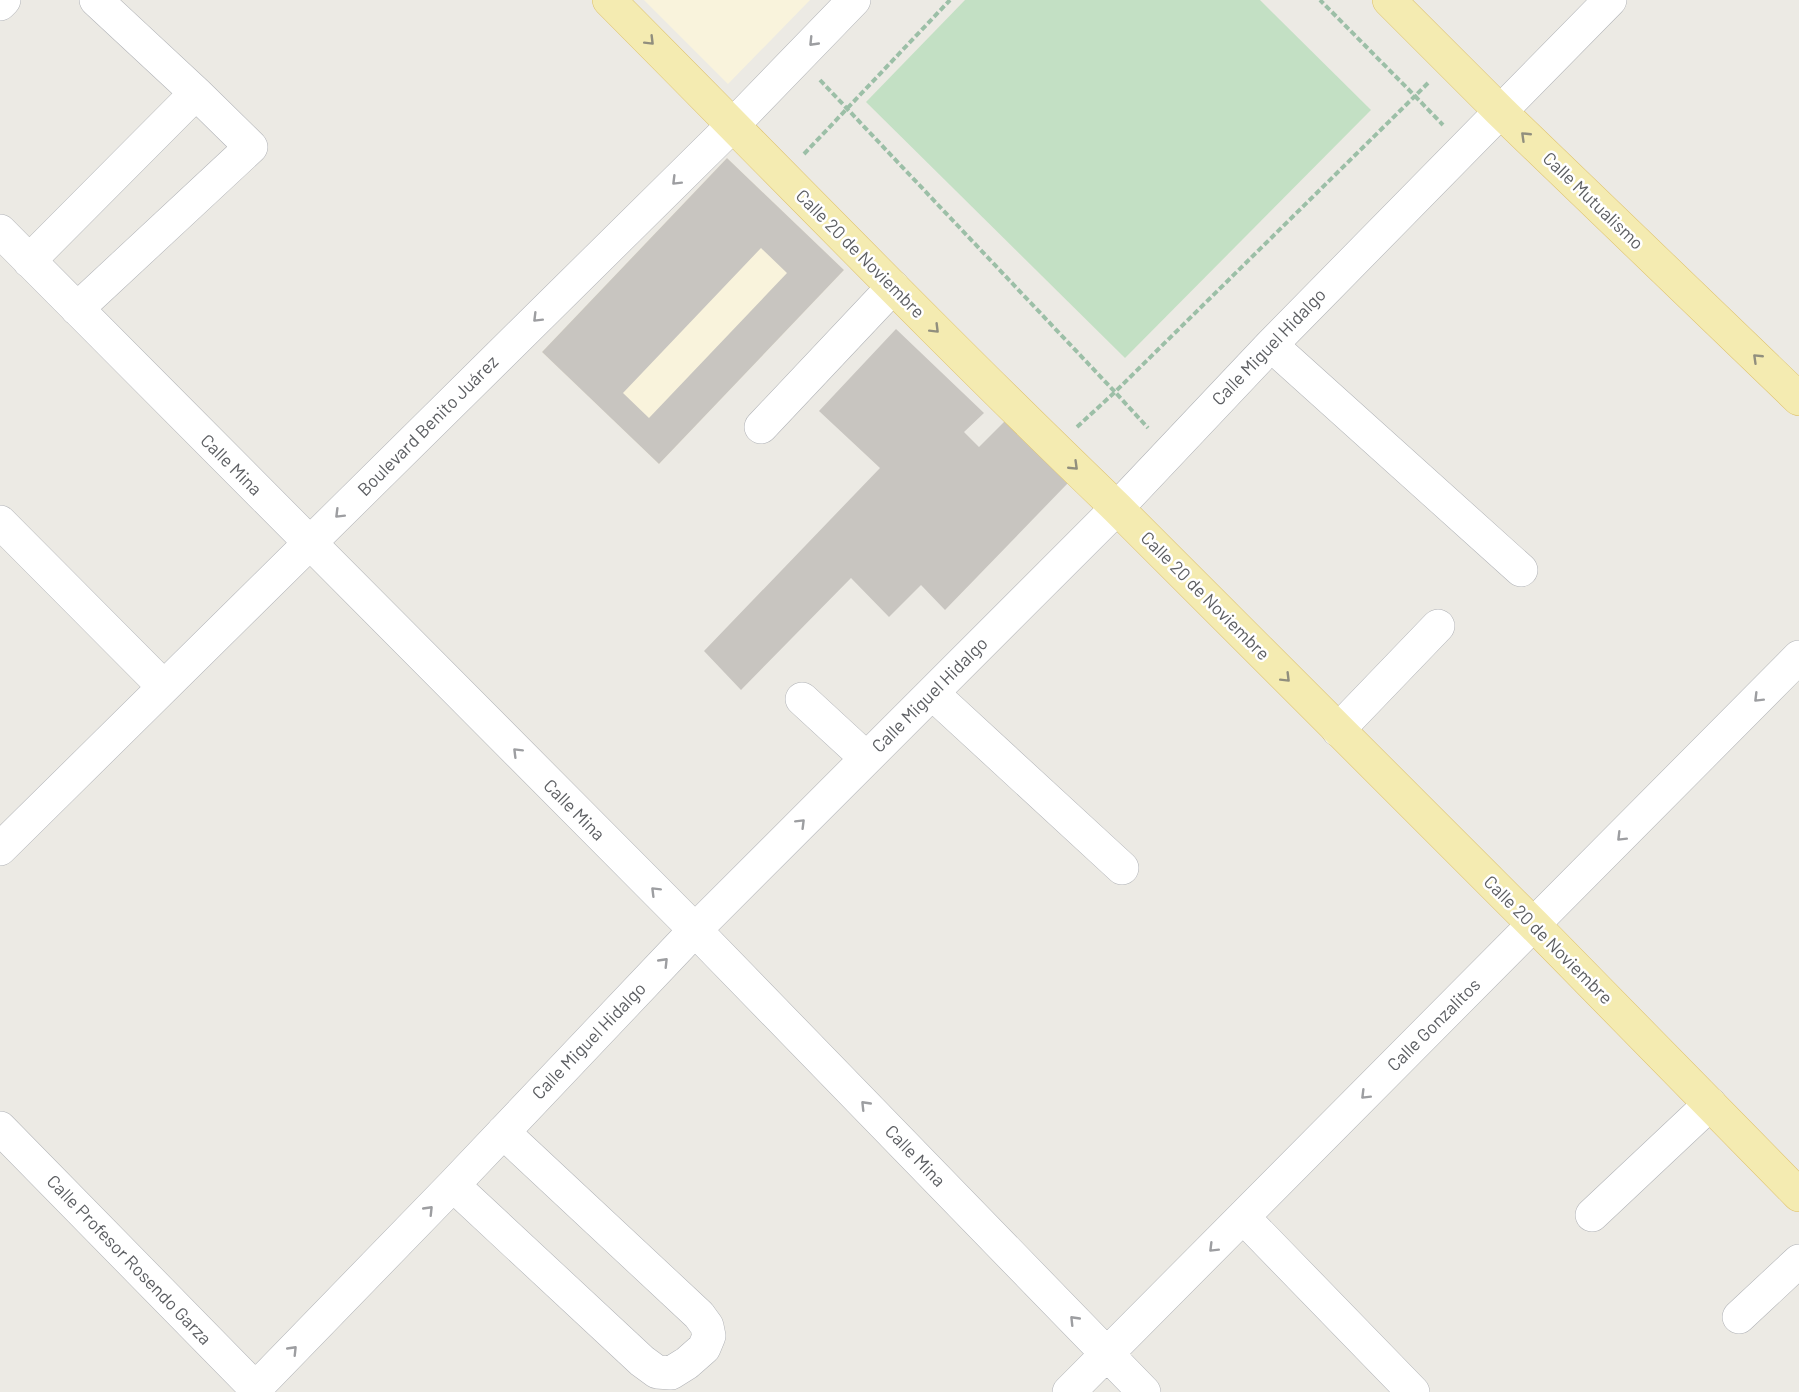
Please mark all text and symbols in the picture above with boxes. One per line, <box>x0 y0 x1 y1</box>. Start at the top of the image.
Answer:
one-way arrow <box>643 35 654 45</box>
one-way arrow <box>810 35 821 46</box>
one-way arrow <box>1522 132 1532 143</box>
street label: Calle Mutualismo <box>1539 147 1649 254</box>
one-way arrow <box>673 174 683 185</box>
street label: Calle 20 de Noviembre <box>792 184 930 322</box>
street label: Calle Miguel Hidalgo <box>1207 283 1330 410</box>
one-way arrow <box>534 310 545 321</box>
one-way arrow <box>928 322 939 333</box>
street label: Boulevard Benito Juárez <box>352 350 502 500</box>
one-way arrow <box>1753 355 1764 366</box>
street label: Calle Mina <box>196 429 267 500</box>
one-way arrow <box>1066 459 1077 470</box>
one-way arrow <box>335 506 346 517</box>
street label: Calle 20 de Noviembre <box>1137 526 1275 664</box>
street label: Calle Miguel Hidalgo <box>867 632 992 757</box>
one-way arrow <box>1279 670 1290 681</box>
one-way arrow <box>1754 691 1765 702</box>
one-way arrow <box>514 749 525 760</box>
street label: Calle Mina <box>539 774 610 845</box>
one-way arrow <box>794 820 805 831</box>
one-way arrow <box>1617 829 1628 840</box>
street label: Calle 20 de Noviembre <box>1480 870 1618 1008</box>
one-way arrow <box>651 887 662 898</box>
one-way arrow <box>657 958 668 969</box>
street label: Calle Gonzalitos <box>1382 973 1484 1075</box>
street label: Calle Miguel Hidalgo <box>527 977 650 1104</box>
one-way arrow <box>1361 1088 1372 1098</box>
one-way arrow <box>861 1102 872 1113</box>
street label: Calle Mina <box>881 1120 951 1191</box>
street label: Calle Profesor Rosendo Garza <box>43 1170 217 1349</box>
one-way arrow <box>422 1207 433 1217</box>
one-way arrow <box>1209 1240 1220 1251</box>
one-way arrow <box>1070 1316 1081 1326</box>
one-way arrow <box>286 1347 297 1357</box>

